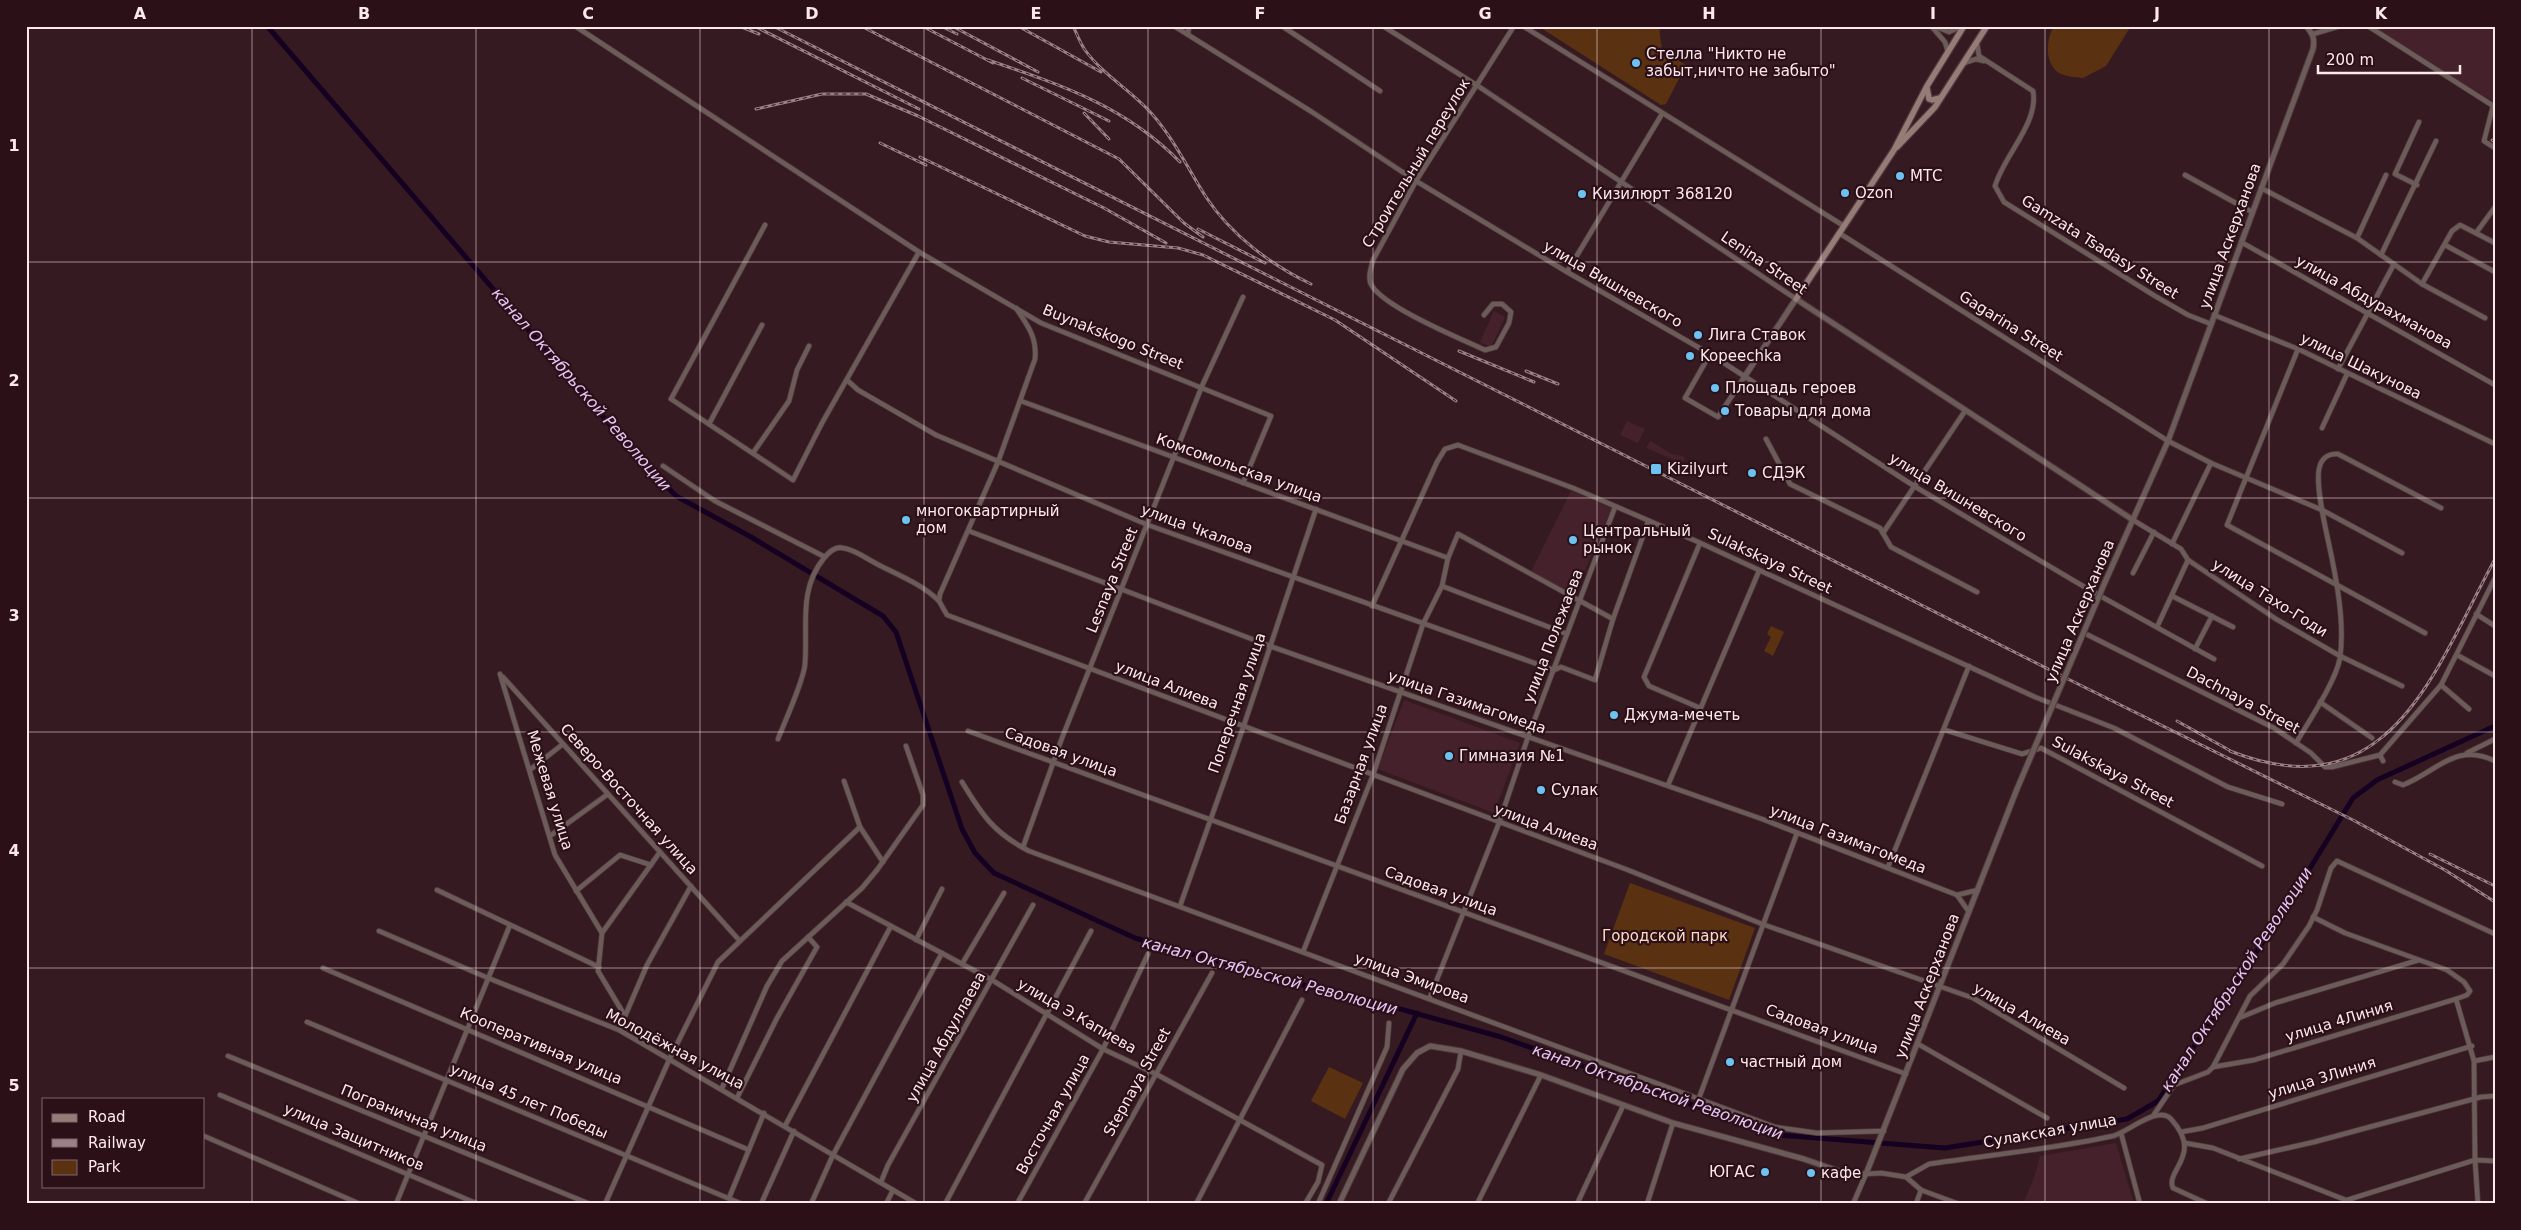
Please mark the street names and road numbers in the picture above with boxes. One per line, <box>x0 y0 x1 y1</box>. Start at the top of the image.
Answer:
street label: Строительный переулок <box>1358 75 1474 251</box>
street label: улица Аскерханова <box>2195 161 2265 311</box>
street label: Gamzata Tsadasy Street <box>2018 191 2182 303</box>
street label: Lenina Street <box>1717 228 1811 298</box>
street label: улица Вишневского <box>1540 237 1686 331</box>
street label: улица Абдурахманова <box>2293 251 2455 353</box>
street label: Gagarina Street <box>1956 287 2066 365</box>
street label: Buynakskogo Street <box>1040 301 1186 374</box>
street label: улица Шакунова <box>2297 329 2425 403</box>
street label: Комсомольская улица <box>1154 430 1324 506</box>
street label: улица Вишневского <box>1886 449 2030 545</box>
street label: улица Чкалова <box>1139 500 1255 558</box>
street label: Lesnaya Street <box>1083 524 1141 635</box>
street label: Sulakskaya Street <box>1705 524 1835 598</box>
street label: улица Аскерханова <box>2042 537 2118 685</box>
street label: улица Тахо-Годи <box>2209 555 2331 641</box>
street label: улица Полежаева <box>1519 567 1587 705</box>
street label: Поперечная улица <box>1204 630 1270 776</box>
street label: улица Алиева <box>1113 657 1221 713</box>
street label: Dachnaya Street <box>2183 663 2303 737</box>
street label: улица Газимагомеда <box>1386 666 1548 738</box>
street label: Базарная улица <box>1331 701 1391 827</box>
street label: Северо-Восточная улица <box>556 720 702 878</box>
street label: Садовая улица <box>1002 723 1120 781</box>
street label: Межевая улица <box>523 728 577 852</box>
street label: Sulakskaya Street <box>2049 732 2177 812</box>
street label: улица Алиева <box>1492 800 1600 854</box>
street label: улица Газимагомеда <box>1767 801 1929 877</box>
street label: Садовая улица <box>1382 862 1500 920</box>
street label: улица Аскерханова <box>1891 911 1963 1061</box>
street label: улица Эмирова <box>1352 949 1472 1007</box>
street label: улица Абдуллаева <box>903 968 989 1106</box>
street label: улица Э.Капиева <box>1014 975 1140 1057</box>
street label: улица Алиева <box>1970 979 2074 1049</box>
street label: улица 4Линия <box>2283 996 2395 1046</box>
street label: Садовая улица <box>1763 1000 1881 1058</box>
street label: Кооперативная улица <box>457 1004 625 1088</box>
street label: Молодёжная улица <box>603 1005 747 1093</box>
street label: Stepnaya Street <box>1100 1025 1174 1139</box>
street label: Восточная улица <box>1012 1051 1094 1177</box>
street label: улица 3Линия <box>2266 1053 2378 1103</box>
street label: улица 45 лет Победы <box>447 1060 611 1142</box>
street label: Пограничная улица <box>338 1080 490 1156</box>
street label: улица Защитников <box>281 1099 427 1175</box>
street label: Сулакская улица <box>1982 1110 2118 1152</box>

